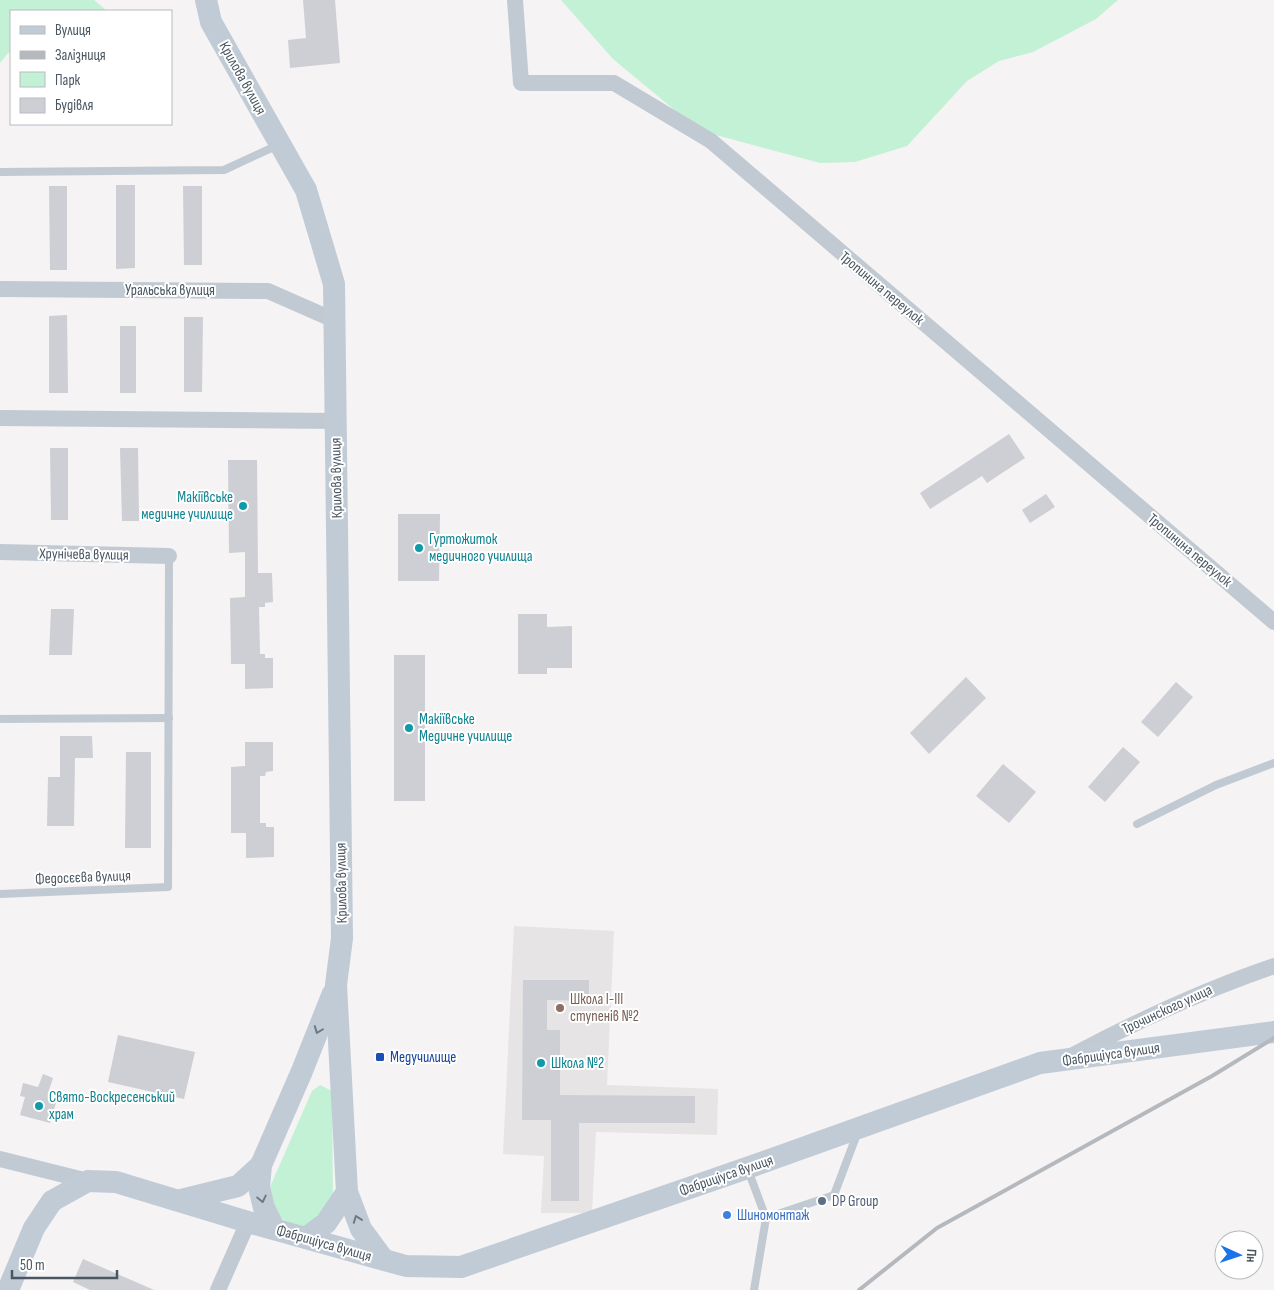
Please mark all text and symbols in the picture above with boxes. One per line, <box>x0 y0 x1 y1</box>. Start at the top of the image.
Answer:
legend <box>10 10 172 125</box>
text: Вулиця <box>55 21 91 40</box>
street label: Крилова вулиця <box>215 38 271 118</box>
text: Залізниця <box>55 46 106 65</box>
text: Парк <box>55 71 81 90</box>
text: Будівля <box>55 96 94 115</box>
street label: Тропинина переулок <box>835 247 928 329</box>
street label: Уральська вулиця <box>125 281 215 300</box>
street label: Крилова вулиця <box>326 437 347 519</box>
place label: Макіївське медичне училище <box>141 488 233 524</box>
marker: Макіївське медичне училище <box>237 500 249 512</box>
street label: Тропинина переулок <box>1143 509 1236 591</box>
place label: Гуртожиток медичного училища <box>429 530 533 566</box>
marker: Гуртожиток медичного училища <box>413 542 425 554</box>
street label: Хрунічева вулиця <box>38 544 129 565</box>
place label: Макіївське Медичне училище <box>419 710 512 746</box>
marker: Макіївське Медичне училище <box>403 722 415 734</box>
street label: Крилова вулиця <box>331 842 352 924</box>
street label: Федосєєва вулиця <box>35 866 131 889</box>
street label: Трочинского улица <box>1119 980 1215 1039</box>
place label: Школа I-III ступенів №2 <box>570 990 639 1026</box>
marker: Школа I-III ступенів №2 <box>554 1002 566 1014</box>
one-way arrow <box>314 1026 324 1034</box>
street label: Фабриціуса вулиця <box>1061 1038 1161 1071</box>
place label: Медучилище <box>390 1048 456 1067</box>
marker: Медучилище <box>374 1051 386 1063</box>
place label: Школа №2 <box>551 1054 604 1073</box>
marker: Школа №2 <box>535 1057 547 1069</box>
place label: Свято-Воскресенський храм <box>49 1088 175 1124</box>
marker: Свято-Воскресенський храм <box>33 1100 45 1112</box>
street label: Фабриціуса вулиця <box>677 1150 776 1200</box>
place label: DP Group <box>832 1192 878 1211</box>
one-way arrow <box>256 1194 267 1203</box>
marker: DP Group <box>816 1195 828 1207</box>
place label: Шиномонтаж <box>737 1206 809 1225</box>
marker: Шиномонтаж <box>721 1209 733 1221</box>
one-way arrow <box>353 1215 363 1224</box>
street label: Фабриціуса вулиця <box>274 1221 374 1266</box>
north arrow <box>1214 1230 1264 1280</box>
scale bar <box>12 1248 118 1280</box>
text: Пн <box>1243 1248 1260 1263</box>
text: 50 m <box>20 1256 45 1275</box>

